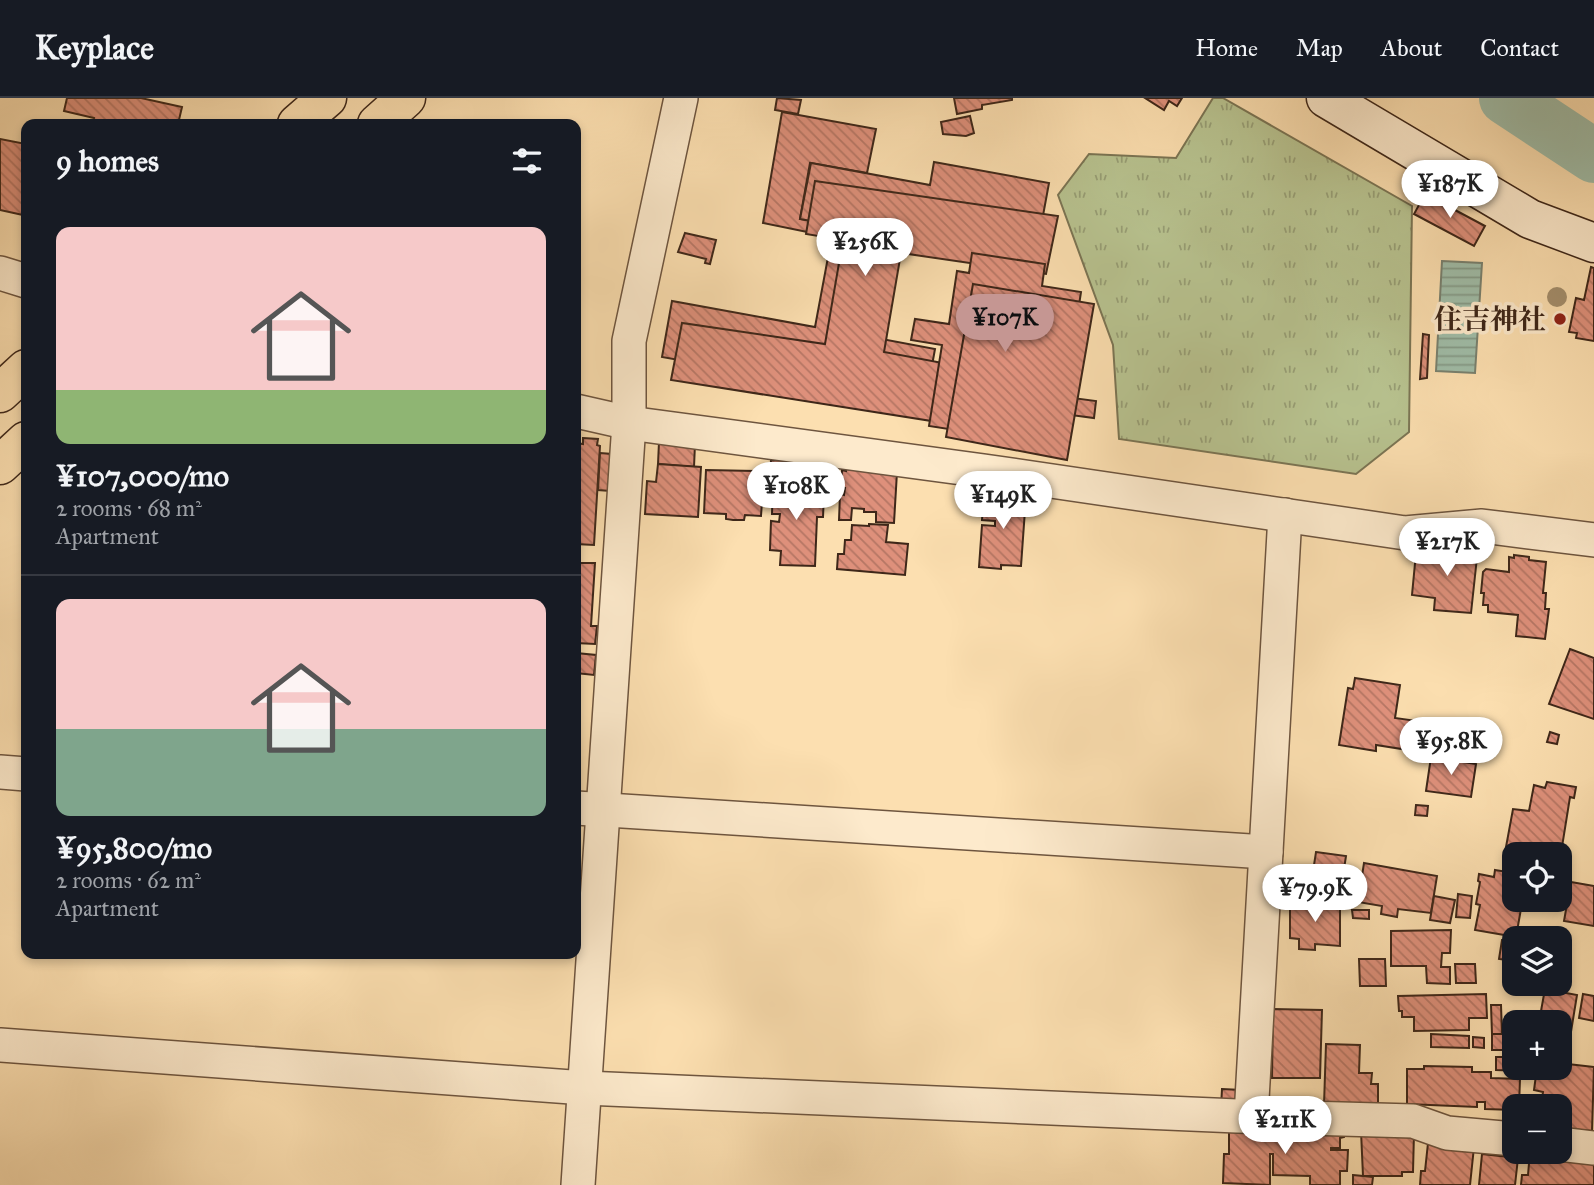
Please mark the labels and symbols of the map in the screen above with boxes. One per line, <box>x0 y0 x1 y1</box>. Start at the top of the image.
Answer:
pin: ¥187K <box>1401 160 1499 220</box>
pin: ¥256K <box>816 218 914 278</box>
pin: ¥107K <box>956 294 1054 354</box>
place label: 住吉神社 <box>1434 302 1546 337</box>
marker: 住吉神社 <box>1552 311 1568 327</box>
pin: ¥108K <box>747 462 845 522</box>
pin: ¥149K <box>954 472 1052 531</box>
pin: ¥217K <box>1398 518 1496 578</box>
pin: ¥95.8K <box>1394 718 1508 777</box>
pin: ¥79.9K <box>1258 864 1372 924</box>
pin: ¥211K <box>1236 1096 1334 1156</box>

